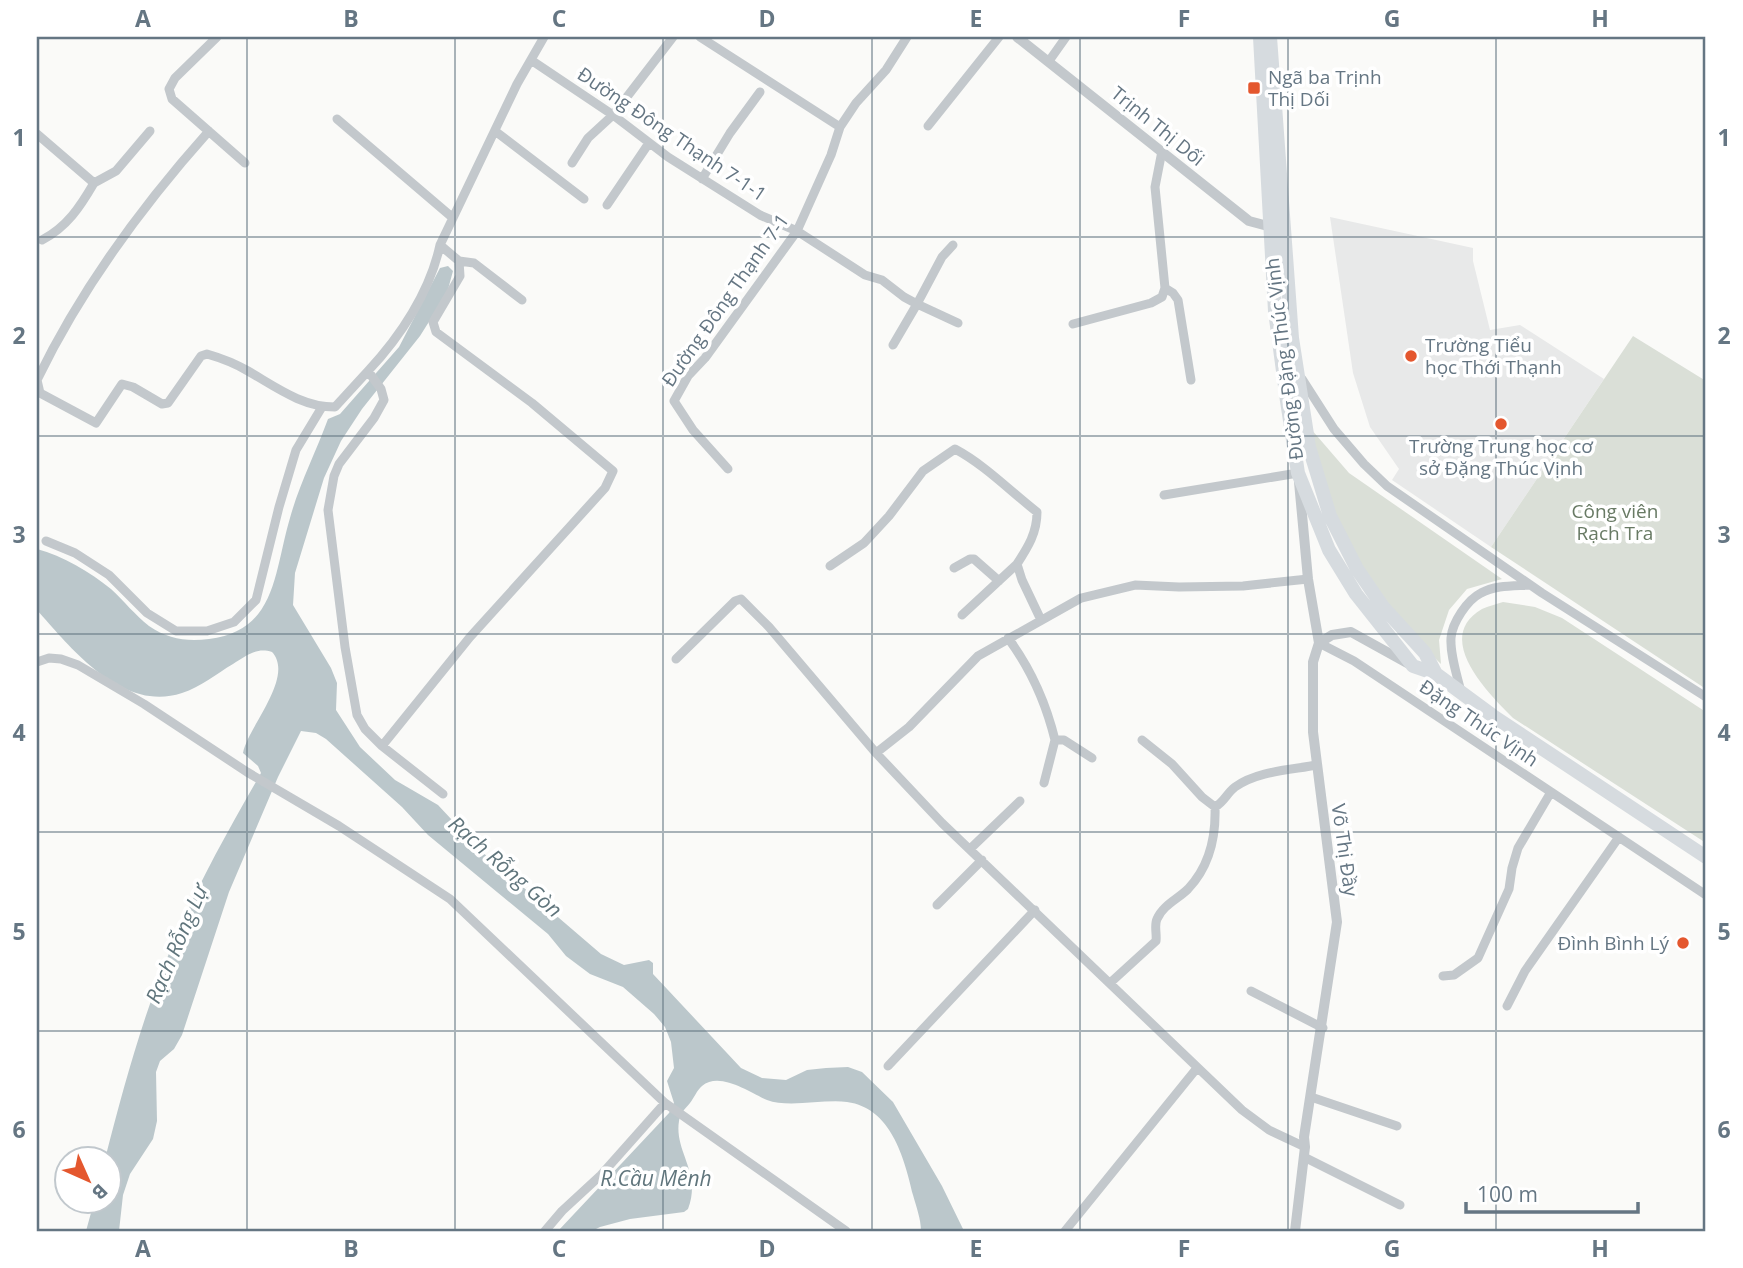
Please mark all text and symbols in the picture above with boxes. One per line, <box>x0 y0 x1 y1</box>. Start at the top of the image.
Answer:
text: A <box>135 2 151 34</box>
text: B <box>343 2 359 34</box>
text: C <box>552 2 566 34</box>
text: D <box>758 2 776 34</box>
text: E <box>970 2 982 34</box>
text: F <box>1178 2 1190 34</box>
text: G <box>1384 2 1400 34</box>
text: H <box>1591 2 1609 34</box>
street label: Đường Đông Thạnh 7-1-1 <box>572 61 772 207</box>
place label: Ngã ba Trịnh Thị Dối <box>1268 64 1382 112</box>
street label: Trịnh Thị Dối <box>1106 80 1210 172</box>
marker: Ngã ba Trịnh Thị Dối <box>1246 80 1262 96</box>
text: 1 <box>12 121 26 153</box>
text: 1 <box>1717 121 1731 153</box>
street label: Đường Đông Thạnh 7-1 <box>655 208 795 392</box>
street label: Đường Đặng Thúc Vịnh <box>1259 256 1309 462</box>
text: 2 <box>12 319 26 351</box>
text: 2 <box>1717 319 1731 351</box>
place label: Trường Tiểu học Thới Thạnh <box>1425 332 1562 380</box>
marker: Trường Tiểu học Thới Thạnh <box>1403 348 1419 364</box>
marker: Trường Trung học cơ sở Đặng Thúc Vịnh <box>1493 416 1509 432</box>
place label: Trường Trung học cơ sở Đặng Thúc Vịnh <box>1409 433 1594 481</box>
park label: Công viên Rạch Tra <box>1572 498 1658 546</box>
text: 3 <box>12 518 26 550</box>
text: 3 <box>1717 518 1731 550</box>
street label: Đặng Thúc Vịnh <box>1414 674 1544 772</box>
text: 4 <box>12 716 26 748</box>
text: 4 <box>1717 716 1731 748</box>
street label: Võ Thị Đầy <box>1326 802 1364 899</box>
water label: Rạch Rỗng Gòn <box>443 809 568 923</box>
water label: Rạch Rỗng Lự <box>138 877 215 1007</box>
text: 5 <box>12 915 26 947</box>
text: 5 <box>1717 915 1731 947</box>
place label: Đình Bình Lý <box>1557 930 1669 956</box>
marker: Đình Bình Lý <box>1675 935 1691 951</box>
text: 6 <box>12 1113 26 1145</box>
text: 6 <box>1717 1113 1731 1145</box>
north arrow <box>52 1146 122 1216</box>
water label: R.Cầu Mênh <box>600 1164 712 1192</box>
scale bar <box>1466 1170 1638 1214</box>
text: B <box>86 1178 114 1206</box>
text: 100 m <box>1477 1180 1538 1208</box>
text: A <box>135 1232 151 1264</box>
text: B <box>343 1232 359 1264</box>
text: C <box>552 1232 566 1264</box>
text: D <box>758 1232 776 1264</box>
text: E <box>970 1232 982 1264</box>
text: F <box>1178 1232 1190 1264</box>
text: G <box>1384 1232 1400 1264</box>
text: H <box>1591 1232 1609 1264</box>

